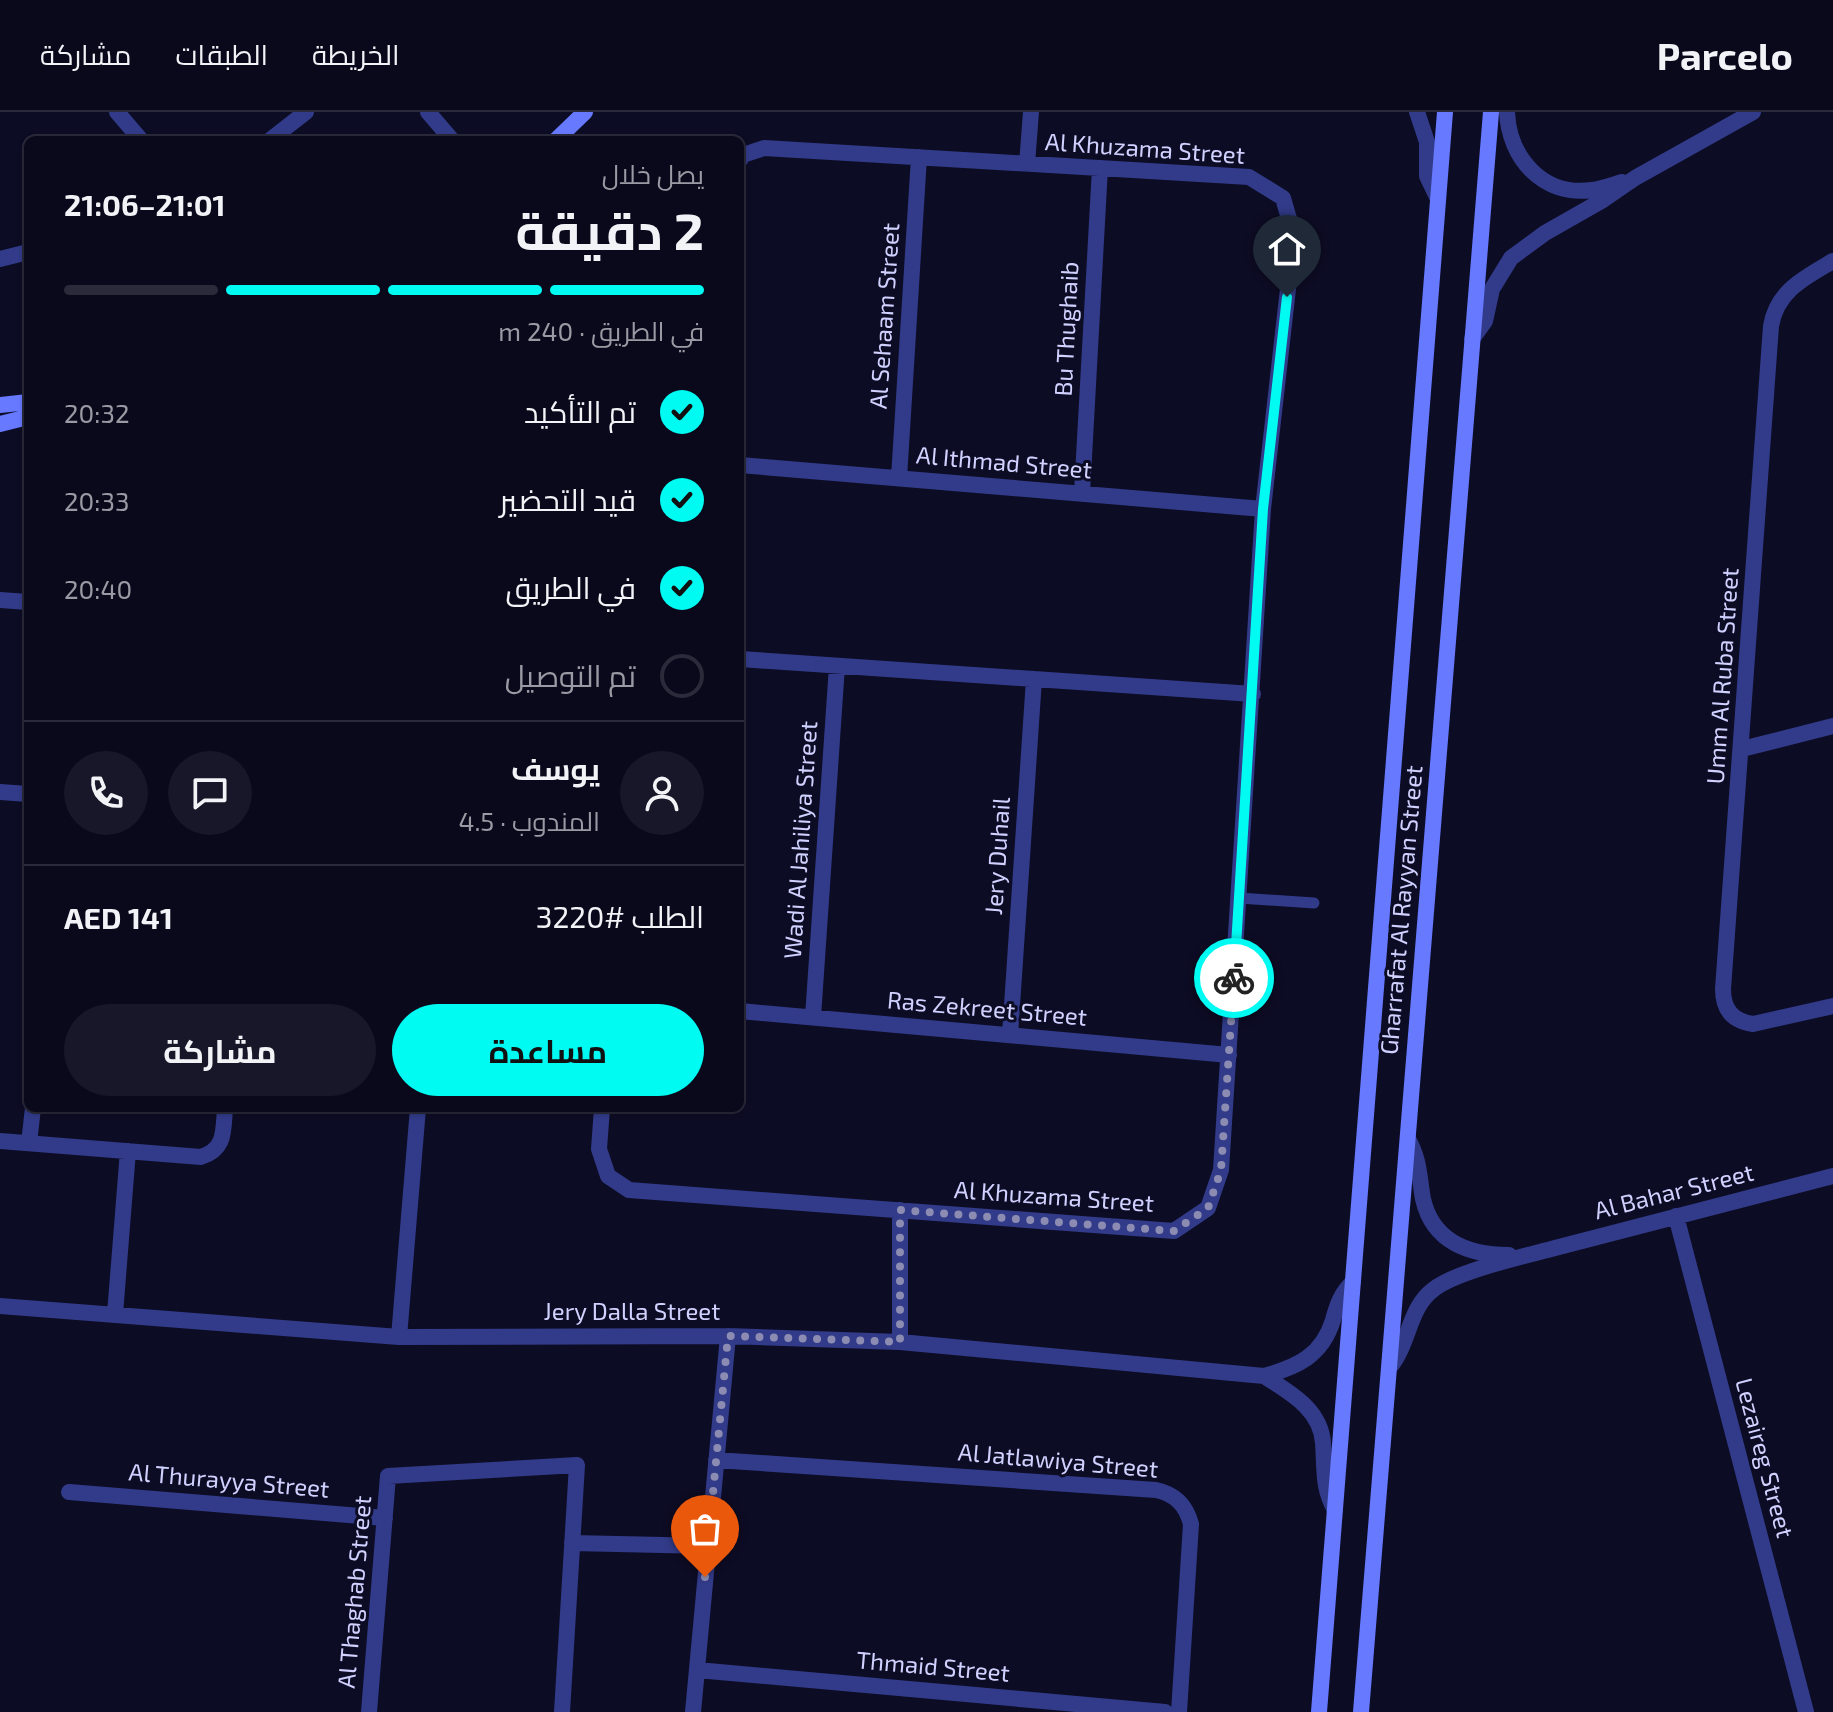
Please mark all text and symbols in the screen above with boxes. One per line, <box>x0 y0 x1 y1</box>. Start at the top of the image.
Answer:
text: Parcelo <box>1657 32 1793 78</box>
text: مشاركة <box>40 37 131 71</box>
text: الطبقات <box>175 37 268 71</box>
text: الخريطة <box>312 37 399 71</box>
street label: Al Khuzama Street <box>1044 126 1246 169</box>
text: يصل خلال <box>602 158 704 189</box>
text: 21:01–21:06 <box>64 186 226 222</box>
text: 2 دقيقة <box>516 198 704 260</box>
pin <box>1253 215 1321 297</box>
street label: Al Sehaam Street <box>863 222 904 410</box>
icon: home <box>1265 227 1309 271</box>
street label: Bu Thughaib <box>1047 261 1084 397</box>
text: في الطريق · 240 m <box>498 315 704 346</box>
icon: check <box>660 390 704 434</box>
text: تم التأكيد <box>524 393 636 429</box>
text: 20:32 <box>64 397 130 428</box>
street label: Al Ithmad Street <box>915 439 1093 484</box>
icon: check <box>660 478 704 522</box>
text: قيد التحضير <box>500 481 636 517</box>
text: 20:33 <box>64 485 129 516</box>
icon: check <box>660 566 704 610</box>
street label: Umm Al Ruba Street <box>1699 567 1744 785</box>
text: في الطريق <box>506 569 636 605</box>
text: 20:40 <box>64 573 132 604</box>
text: تم التوصيل <box>505 657 636 693</box>
street label: Wadi Al Jahiliya Street <box>777 720 822 960</box>
text: يوسف <box>511 750 600 786</box>
button: phone <box>64 751 148 835</box>
button: chat <box>168 751 252 835</box>
button: person <box>620 751 704 835</box>
street label: Gharrafat Al Rayyan Street <box>1373 764 1428 1056</box>
street label: Jery Duhail <box>978 796 1015 916</box>
text: المندوب · 4.5 <box>458 805 600 836</box>
text: الطلب #3220 <box>536 898 704 934</box>
text: AED 141 <box>64 899 173 935</box>
courier <box>1194 938 1274 1018</box>
icon: bike <box>1212 956 1256 1000</box>
street label: Ras Zekreet Street <box>886 984 1088 1031</box>
button: مشاركة <box>64 1004 376 1096</box>
button: مساعدة <box>392 1004 704 1096</box>
street label: Al Bahar Street <box>1591 1157 1756 1224</box>
street label: Al Khuzama Street <box>953 1174 1155 1217</box>
street label: Jery Dalla Street <box>544 1296 720 1325</box>
street label: Lezaireg Street <box>1730 1375 1801 1541</box>
street label: Al Jatlawiya Street <box>957 1436 1159 1483</box>
street label: Al Thurayya Street <box>128 1456 331 1503</box>
street label: Al Thaghab Street <box>331 1494 376 1690</box>
pin <box>671 1495 739 1577</box>
icon: bag <box>683 1507 727 1551</box>
street label: Thmaid Street <box>855 1644 1011 1687</box>

